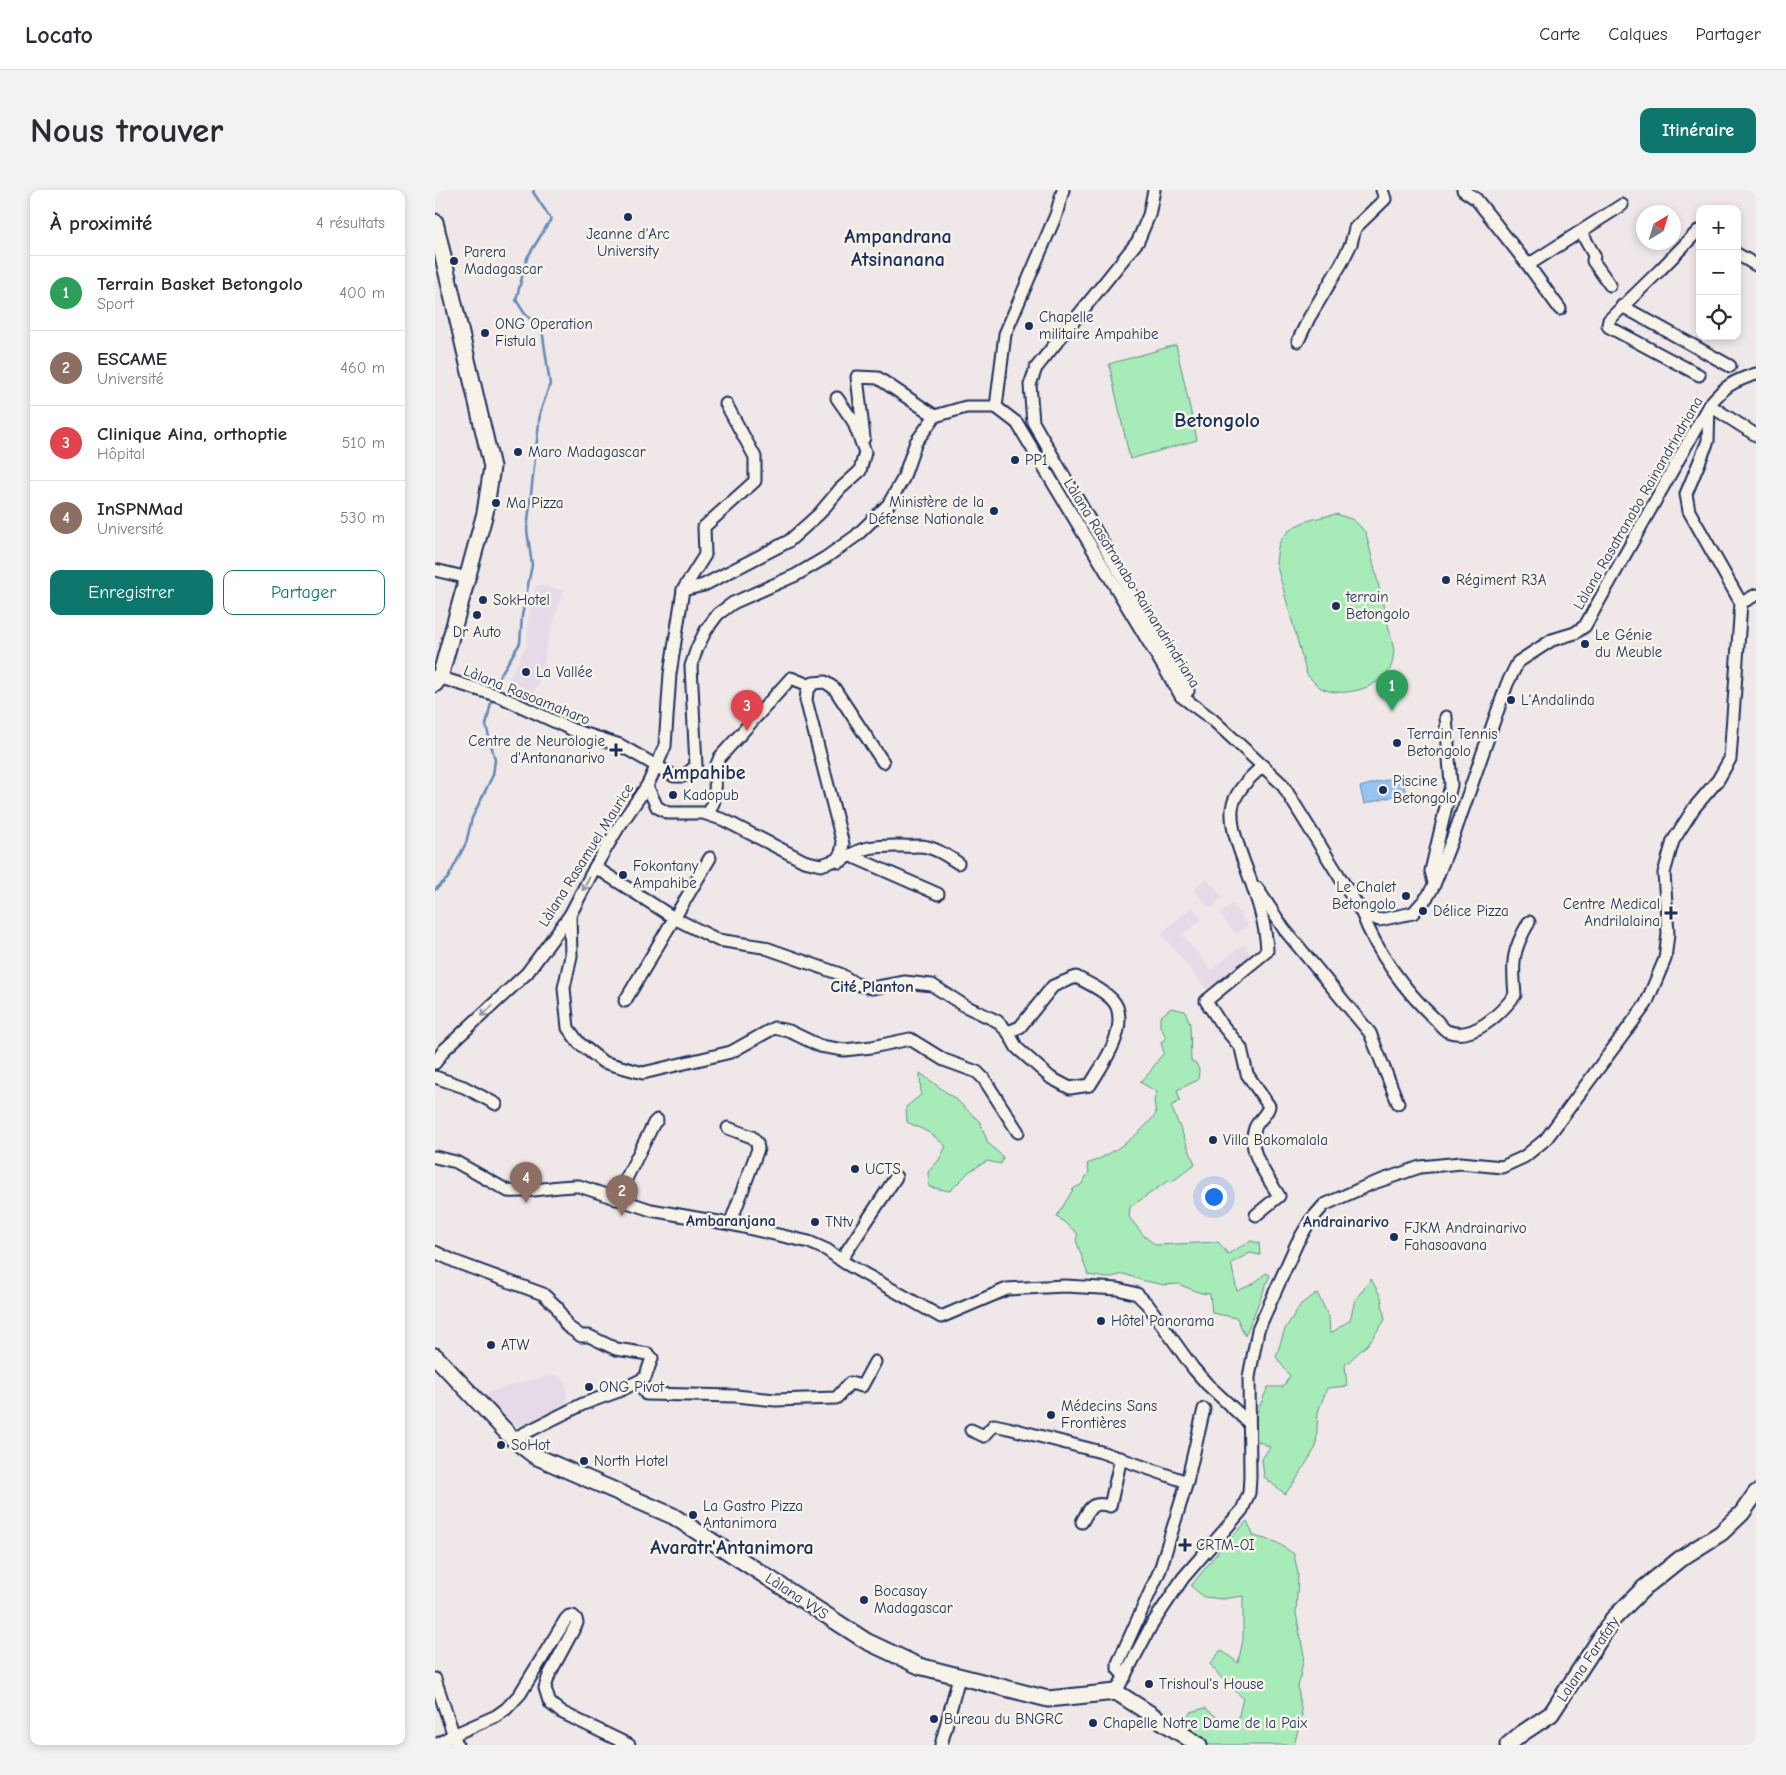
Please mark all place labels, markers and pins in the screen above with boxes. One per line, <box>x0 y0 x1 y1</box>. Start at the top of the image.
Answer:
marker: Jeanne d'Arc University <box>622 211 634 223</box>
place label: Jeanne d'Arc University <box>586 225 670 260</box>
place label: Parera Madagascar <box>464 243 543 278</box>
marker: Parera Madagascar <box>448 255 460 267</box>
place label: Chapelle militaire Ampahibe <box>1039 308 1159 343</box>
place label: ONG Operation Fistula <box>495 315 593 350</box>
marker: Chapelle militaire Ampahibe <box>1023 320 1035 332</box>
marker: ONG Operation Fistula <box>479 327 491 339</box>
place label: Maro Madagascar <box>528 443 646 461</box>
marker: Maro Madagascar <box>512 446 524 458</box>
place label: PP1 <box>1025 451 1048 469</box>
marker: PP1 <box>1009 454 1021 466</box>
place label: Ministère de la Défense Nationale <box>869 493 984 528</box>
place label: Ma Pizza <box>506 494 564 512</box>
marker: Ma Pizza <box>490 497 502 509</box>
marker: Ministère de la Défense Nationale <box>988 505 1000 517</box>
place label: Régiment R3A <box>1456 571 1547 589</box>
marker: Régiment R3A <box>1440 574 1452 586</box>
place label: terrain Betongolo <box>1345 588 1410 623</box>
place label: SokHotel <box>493 591 550 609</box>
marker: SokHotel <box>477 594 489 606</box>
marker: terrain Betongolo <box>1330 600 1342 612</box>
marker: Dr Auto <box>471 609 483 621</box>
place label: Dr Auto <box>453 623 501 641</box>
place label: Le Génie du Meuble <box>1595 626 1663 661</box>
marker: Le Génie du Meuble <box>1579 638 1591 650</box>
place label: La Vallée <box>536 663 593 681</box>
marker: La Vallée <box>520 666 532 678</box>
pin: 1 <box>1376 670 1408 711</box>
pin: 3 <box>731 690 763 731</box>
place label: L'Andalinda <box>1521 691 1595 709</box>
marker: L'Andalinda <box>1505 694 1517 706</box>
place label: Terrain Tennis Betongolo <box>1407 725 1498 760</box>
place label: Centre de Neurologie d'Antananarivo <box>468 732 605 767</box>
marker: Terrain Tennis Betongolo <box>1391 737 1403 749</box>
marker: Centre de Neurologie d'Antananarivo <box>609 743 623 757</box>
place label: Piscine Betongolo <box>1393 772 1457 807</box>
marker: Piscine Betongolo <box>1377 784 1389 796</box>
place label: Kadopub <box>683 786 739 804</box>
marker: Kadopub <box>667 789 679 801</box>
place label: Fokontany Ampahibe <box>633 857 699 892</box>
marker: Fokontany Ampahibe <box>617 869 629 881</box>
place label: Le Chalet Betongolo <box>1332 878 1397 913</box>
marker: Le Chalet Betongolo <box>1400 890 1412 902</box>
place label: Centre Medical Andrilalaina <box>1563 895 1660 930</box>
place label: Délice Pizza <box>1433 902 1509 920</box>
marker: Délice Pizza <box>1417 905 1429 917</box>
marker: Centre Medical Andrilalaina <box>1664 906 1678 920</box>
place label: Villa Bakomalala <box>1223 1131 1328 1149</box>
marker: Villa Bakomalala <box>1207 1134 1219 1146</box>
place label: UCTS <box>865 1160 901 1178</box>
pin: 4 <box>510 1162 542 1203</box>
marker: UCTS <box>849 1163 861 1175</box>
pin: 2 <box>606 1175 638 1216</box>
place label: TNtv <box>825 1213 854 1231</box>
marker: TNtv <box>809 1216 821 1228</box>
place label: FJKM Andrainarivo Fahasoavana <box>1404 1219 1527 1254</box>
marker: FJKM Andrainarivo Fahasoavana <box>1388 1231 1400 1243</box>
place label: Hôtel Panorama <box>1111 1312 1215 1330</box>
marker: Hôtel Panorama <box>1095 1315 1107 1327</box>
place label: ATW <box>501 1336 529 1354</box>
marker: ATW <box>485 1339 497 1351</box>
place label: ONG Pivot <box>599 1378 665 1396</box>
marker: ONG Pivot <box>583 1381 595 1393</box>
place label: Médecins Sans Frontières <box>1061 1397 1157 1432</box>
marker: Médecins Sans Frontières <box>1045 1409 1057 1421</box>
place label: SoHot <box>511 1436 551 1454</box>
marker: SoHot <box>495 1439 507 1451</box>
place label: North Hotel <box>594 1452 668 1470</box>
marker: North Hotel <box>578 1455 590 1467</box>
place label: La Gastro Pizza Antanimora <box>703 1497 803 1532</box>
marker: La Gastro Pizza Antanimora <box>687 1509 699 1521</box>
place label: CRTM-OI <box>1196 1536 1255 1554</box>
marker: CRTM-OI <box>1178 1538 1192 1552</box>
place label: Bocasay Madagascar <box>874 1582 953 1617</box>
marker: Bocasay Madagascar <box>858 1594 870 1606</box>
place label: Trishoul's House <box>1159 1675 1264 1693</box>
marker: Trishoul's House <box>1143 1678 1155 1690</box>
place label: Bureau du BNGRC <box>944 1710 1063 1728</box>
marker: Bureau du BNGRC <box>928 1713 940 1725</box>
place label: Chapelle Notre Dame de la Paix <box>1103 1714 1308 1732</box>
marker: Chapelle Notre Dame de la Paix <box>1087 1717 1099 1729</box>

